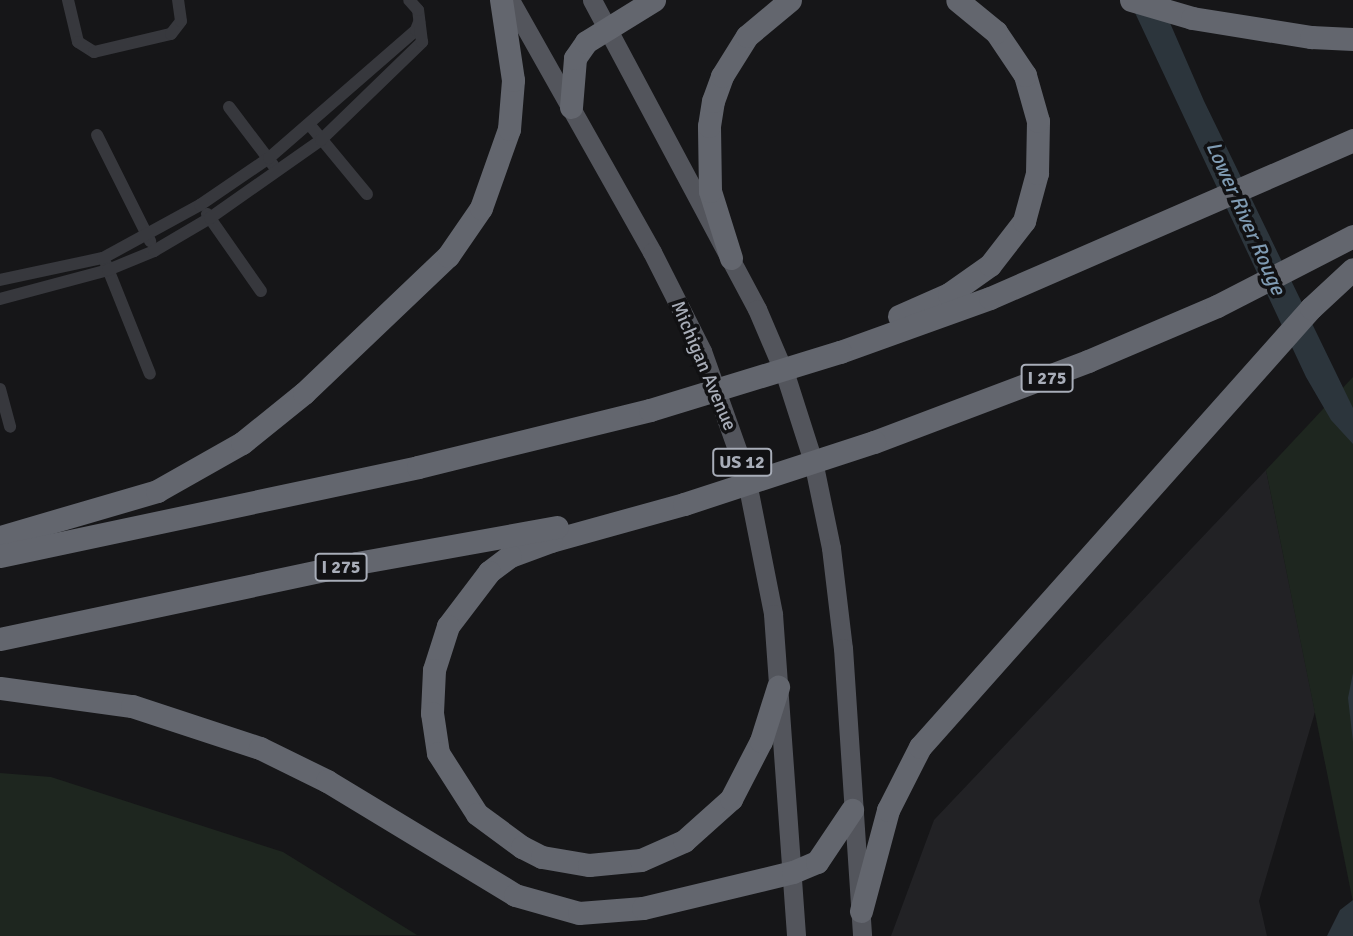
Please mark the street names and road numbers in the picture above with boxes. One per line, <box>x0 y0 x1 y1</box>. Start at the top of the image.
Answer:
street label: Michigan Avenue <box>665 298 741 434</box>
road number: I 275 <box>1019 364 1075 392</box>
road number: US 12 <box>710 448 774 476</box>
road number: I 275 <box>313 552 369 582</box>

